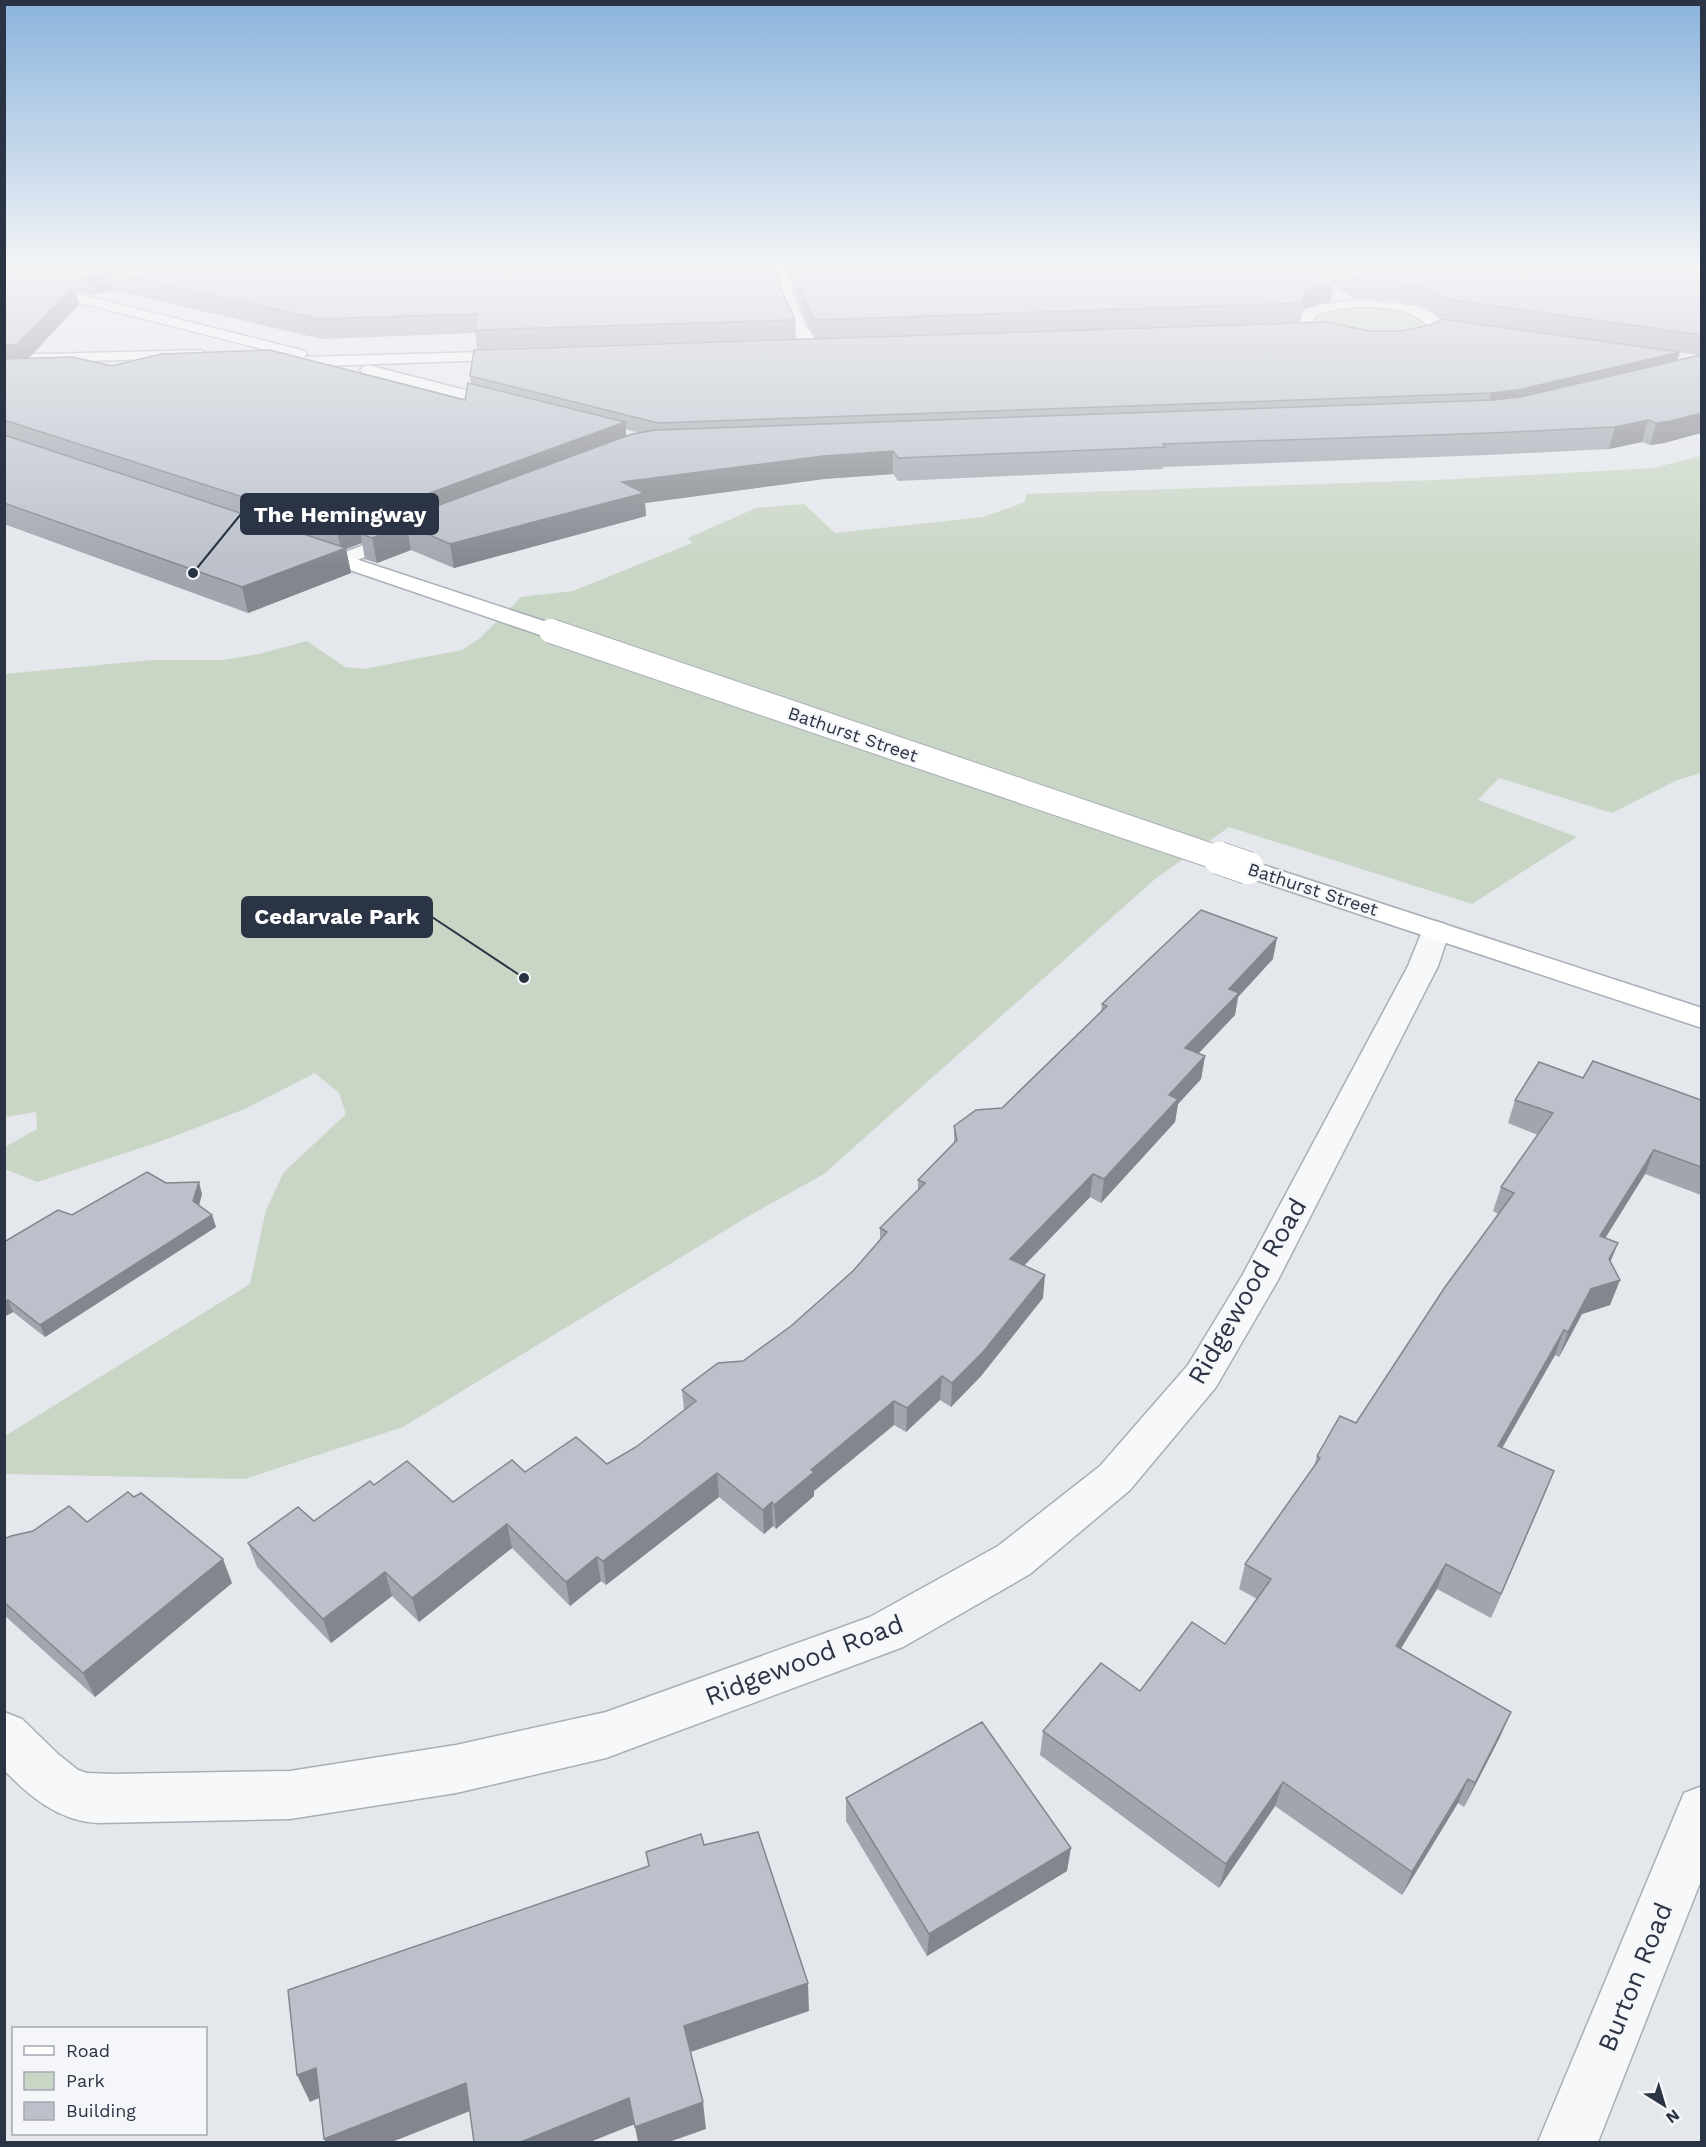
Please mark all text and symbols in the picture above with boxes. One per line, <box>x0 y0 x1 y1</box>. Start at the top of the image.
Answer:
callout: The Hemingway <box>241 494 438 534</box>
text: The Hemingway <box>254 502 427 527</box>
street label: Bathurst Street <box>785 702 921 766</box>
street label: Bathurst Street <box>1245 858 1381 920</box>
callout: Cedarvale Park <box>242 897 432 937</box>
text: Cedarvale Park <box>254 904 420 929</box>
street label: Ridgewood Road <box>1181 1193 1313 1389</box>
street label: Ridgewood Road <box>701 1608 907 1712</box>
street label: Burton Road <box>1592 1898 1678 2056</box>
legend <box>12 2027 207 2135</box>
text: Road <box>66 2040 110 2061</box>
text: Park <box>66 2070 105 2091</box>
north arrow <box>1634 2075 1694 2135</box>
text: Building <box>66 2100 136 2121</box>
text: N <box>1662 2105 1683 2128</box>

